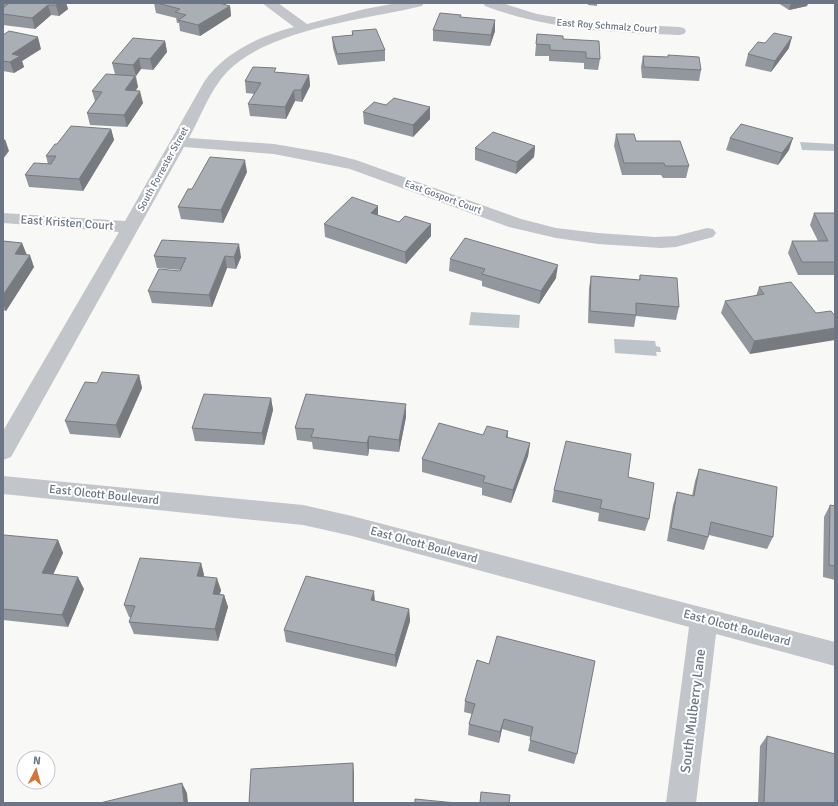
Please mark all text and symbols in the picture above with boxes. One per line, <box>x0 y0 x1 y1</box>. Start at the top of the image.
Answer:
street label: East Roy Schmalz Court <box>556 16 658 36</box>
street label: South Forrester Street <box>135 124 191 213</box>
street label: East Gosport Court <box>403 178 484 217</box>
street label: East Kristen Court <box>20 212 114 234</box>
street label: East Olcott Boulevard <box>48 482 160 508</box>
street label: East Olcott Boulevard <box>369 523 479 567</box>
street label: East Olcott Boulevard <box>682 606 792 650</box>
street label: South Mulberry Lane <box>677 648 709 774</box>
north arrow <box>16 750 56 790</box>
text: N <box>33 754 41 767</box>

